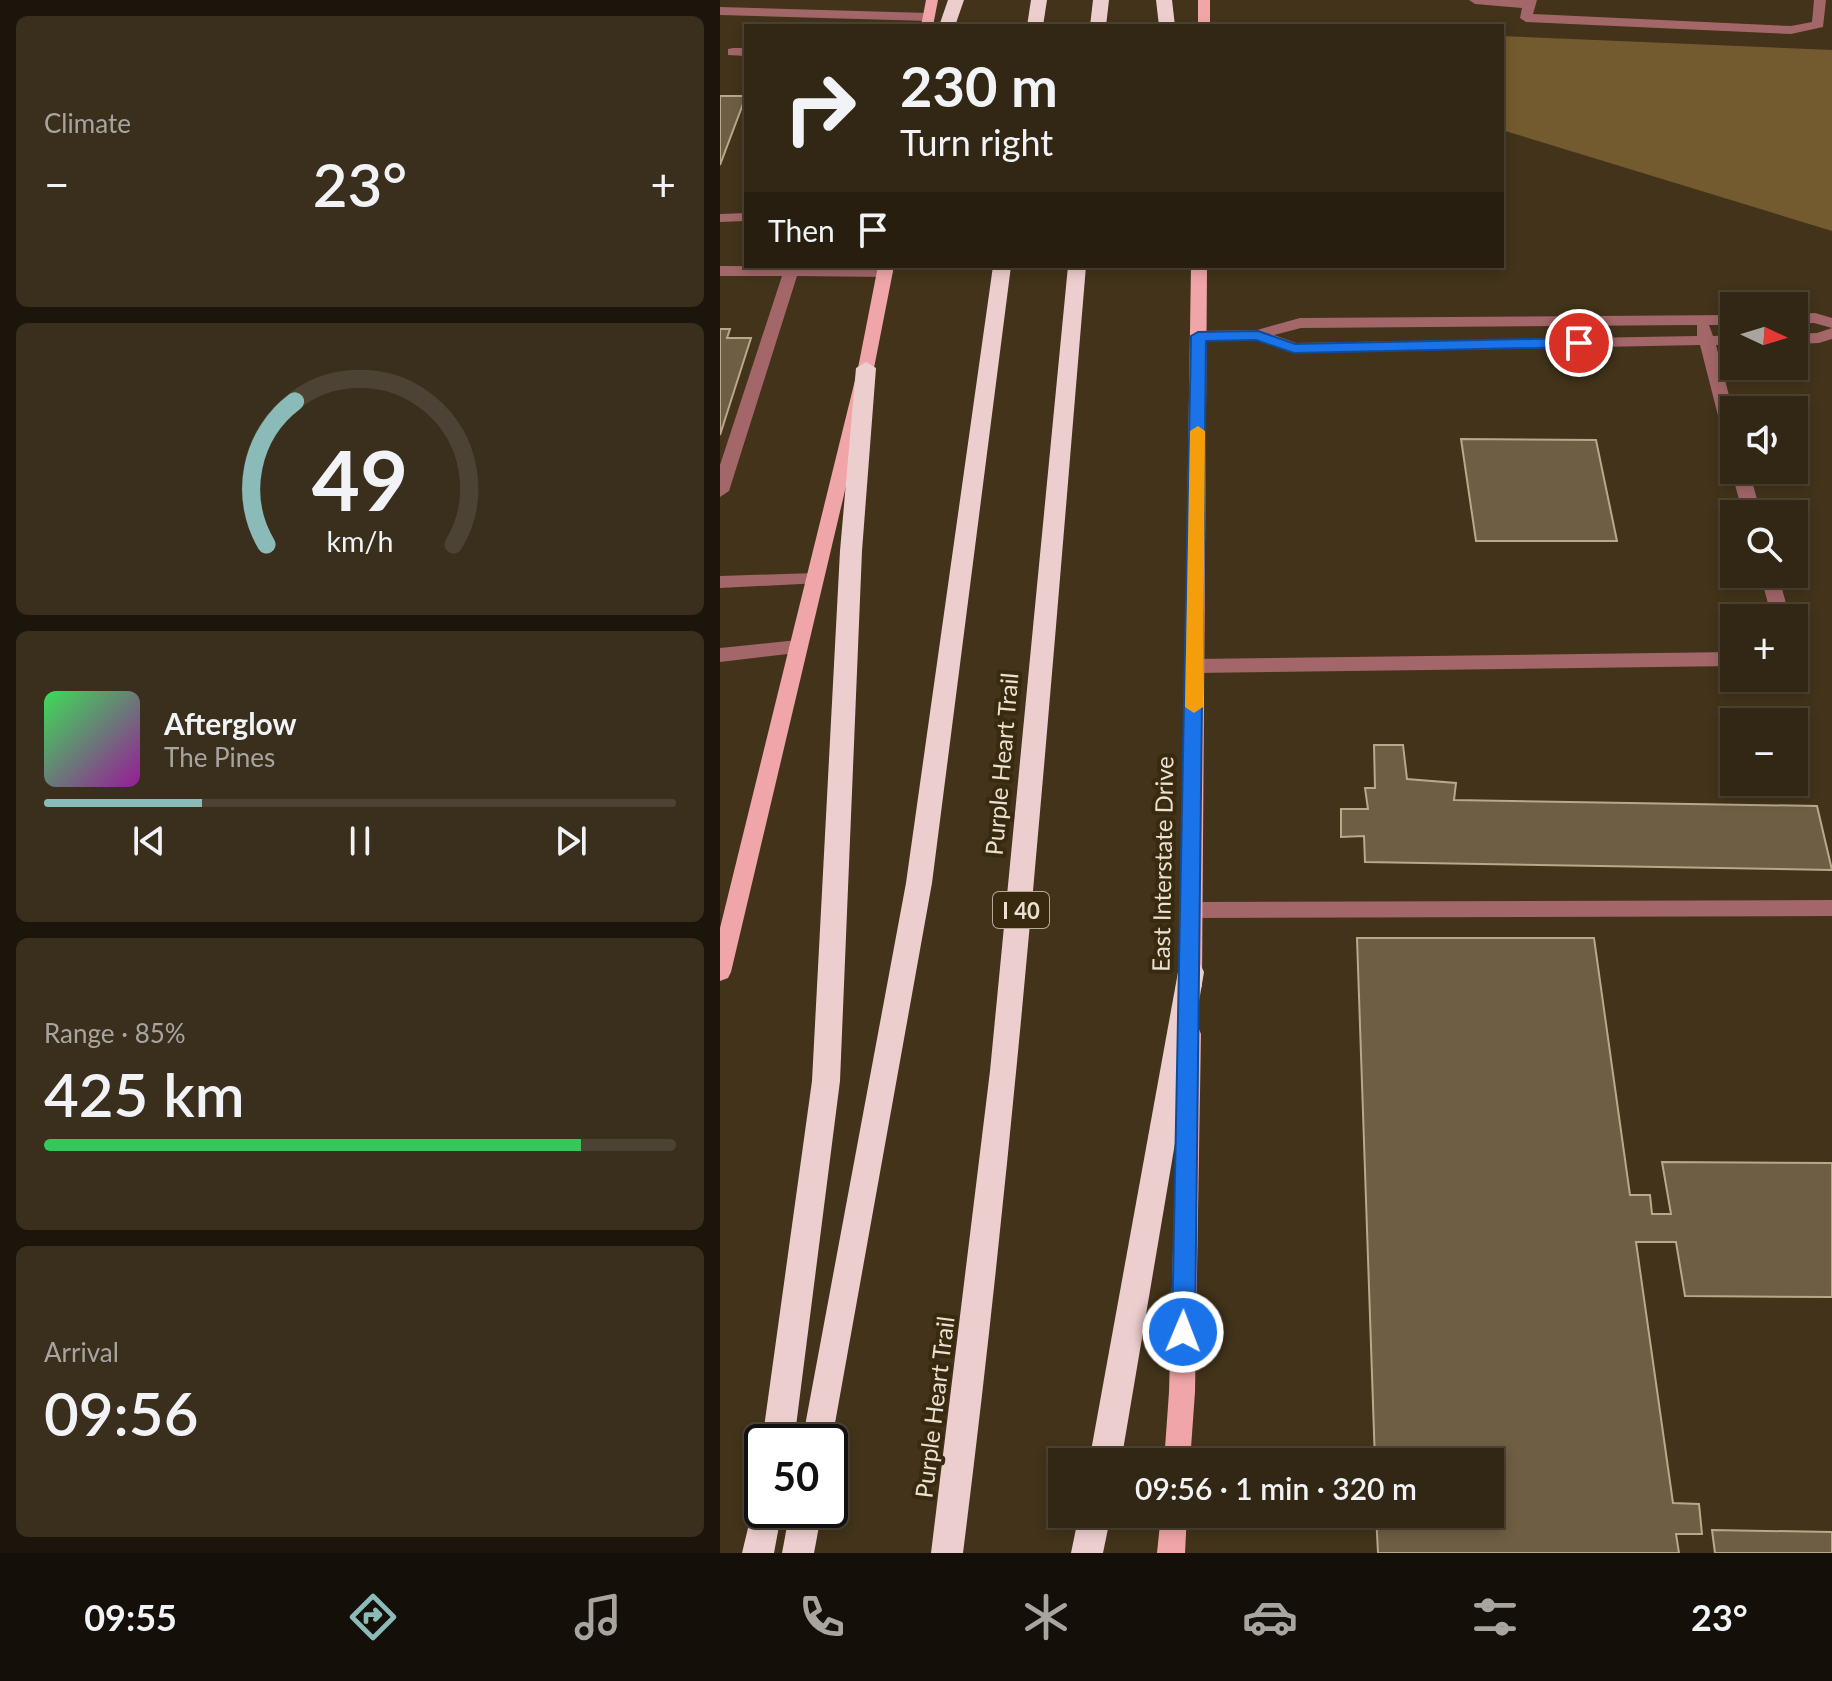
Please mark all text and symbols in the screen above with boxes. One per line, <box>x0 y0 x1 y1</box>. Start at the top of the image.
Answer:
text: 230 m <box>900 52 1058 119</box>
icon: right <box>768 56 872 160</box>
text: Climate <box>44 107 131 139</box>
text: Turn right <box>900 120 1053 164</box>
text: 23° <box>313 148 407 220</box>
text: − <box>44 158 70 210</box>
text: + <box>650 158 676 210</box>
icon: arrive <box>851 208 895 252</box>
text: Then <box>768 212 835 248</box>
north arrow <box>1720 292 1808 380</box>
map controls <box>1720 292 1808 796</box>
pin <box>1545 309 1613 377</box>
icon: arrive <box>1557 321 1601 365</box>
button: sound <box>1720 396 1808 484</box>
text: 49 <box>312 429 408 529</box>
button: search <box>1720 500 1808 588</box>
text: km/h <box>327 524 393 558</box>
button: + <box>1720 604 1808 692</box>
street label: Purple Heart Trail <box>979 672 1023 856</box>
text: Afterglow <box>164 705 297 741</box>
button: − <box>1720 708 1808 796</box>
text: The Pines <box>164 741 275 773</box>
street label: East Interstate Drive <box>1146 756 1178 972</box>
icon: previous <box>127 819 171 863</box>
icon: pause <box>338 819 382 863</box>
icon: next <box>549 819 593 863</box>
road number: I 40 <box>993 892 1049 928</box>
text: Range · 85% <box>44 1017 186 1049</box>
text: 425 km <box>44 1058 245 1130</box>
position arrow <box>1141 1290 1225 1374</box>
street label: Purple Heart Trail <box>908 1314 960 1500</box>
text: Arrival <box>44 1336 119 1368</box>
text: 09:56 <box>44 1377 198 1449</box>
speed limit sign: 50 <box>744 1424 848 1528</box>
text: 09:56 · 1 min · 320 m <box>1135 1470 1417 1506</box>
icon: directions <box>345 1589 401 1645</box>
icon: music <box>570 1589 626 1645</box>
icon: phone <box>794 1589 850 1645</box>
icon: climate <box>1018 1589 1074 1645</box>
icon: car <box>1242 1589 1298 1645</box>
icon: filters <box>1467 1589 1523 1645</box>
text: 09:55 <box>84 1595 177 1639</box>
text: 23° <box>1691 1595 1748 1639</box>

